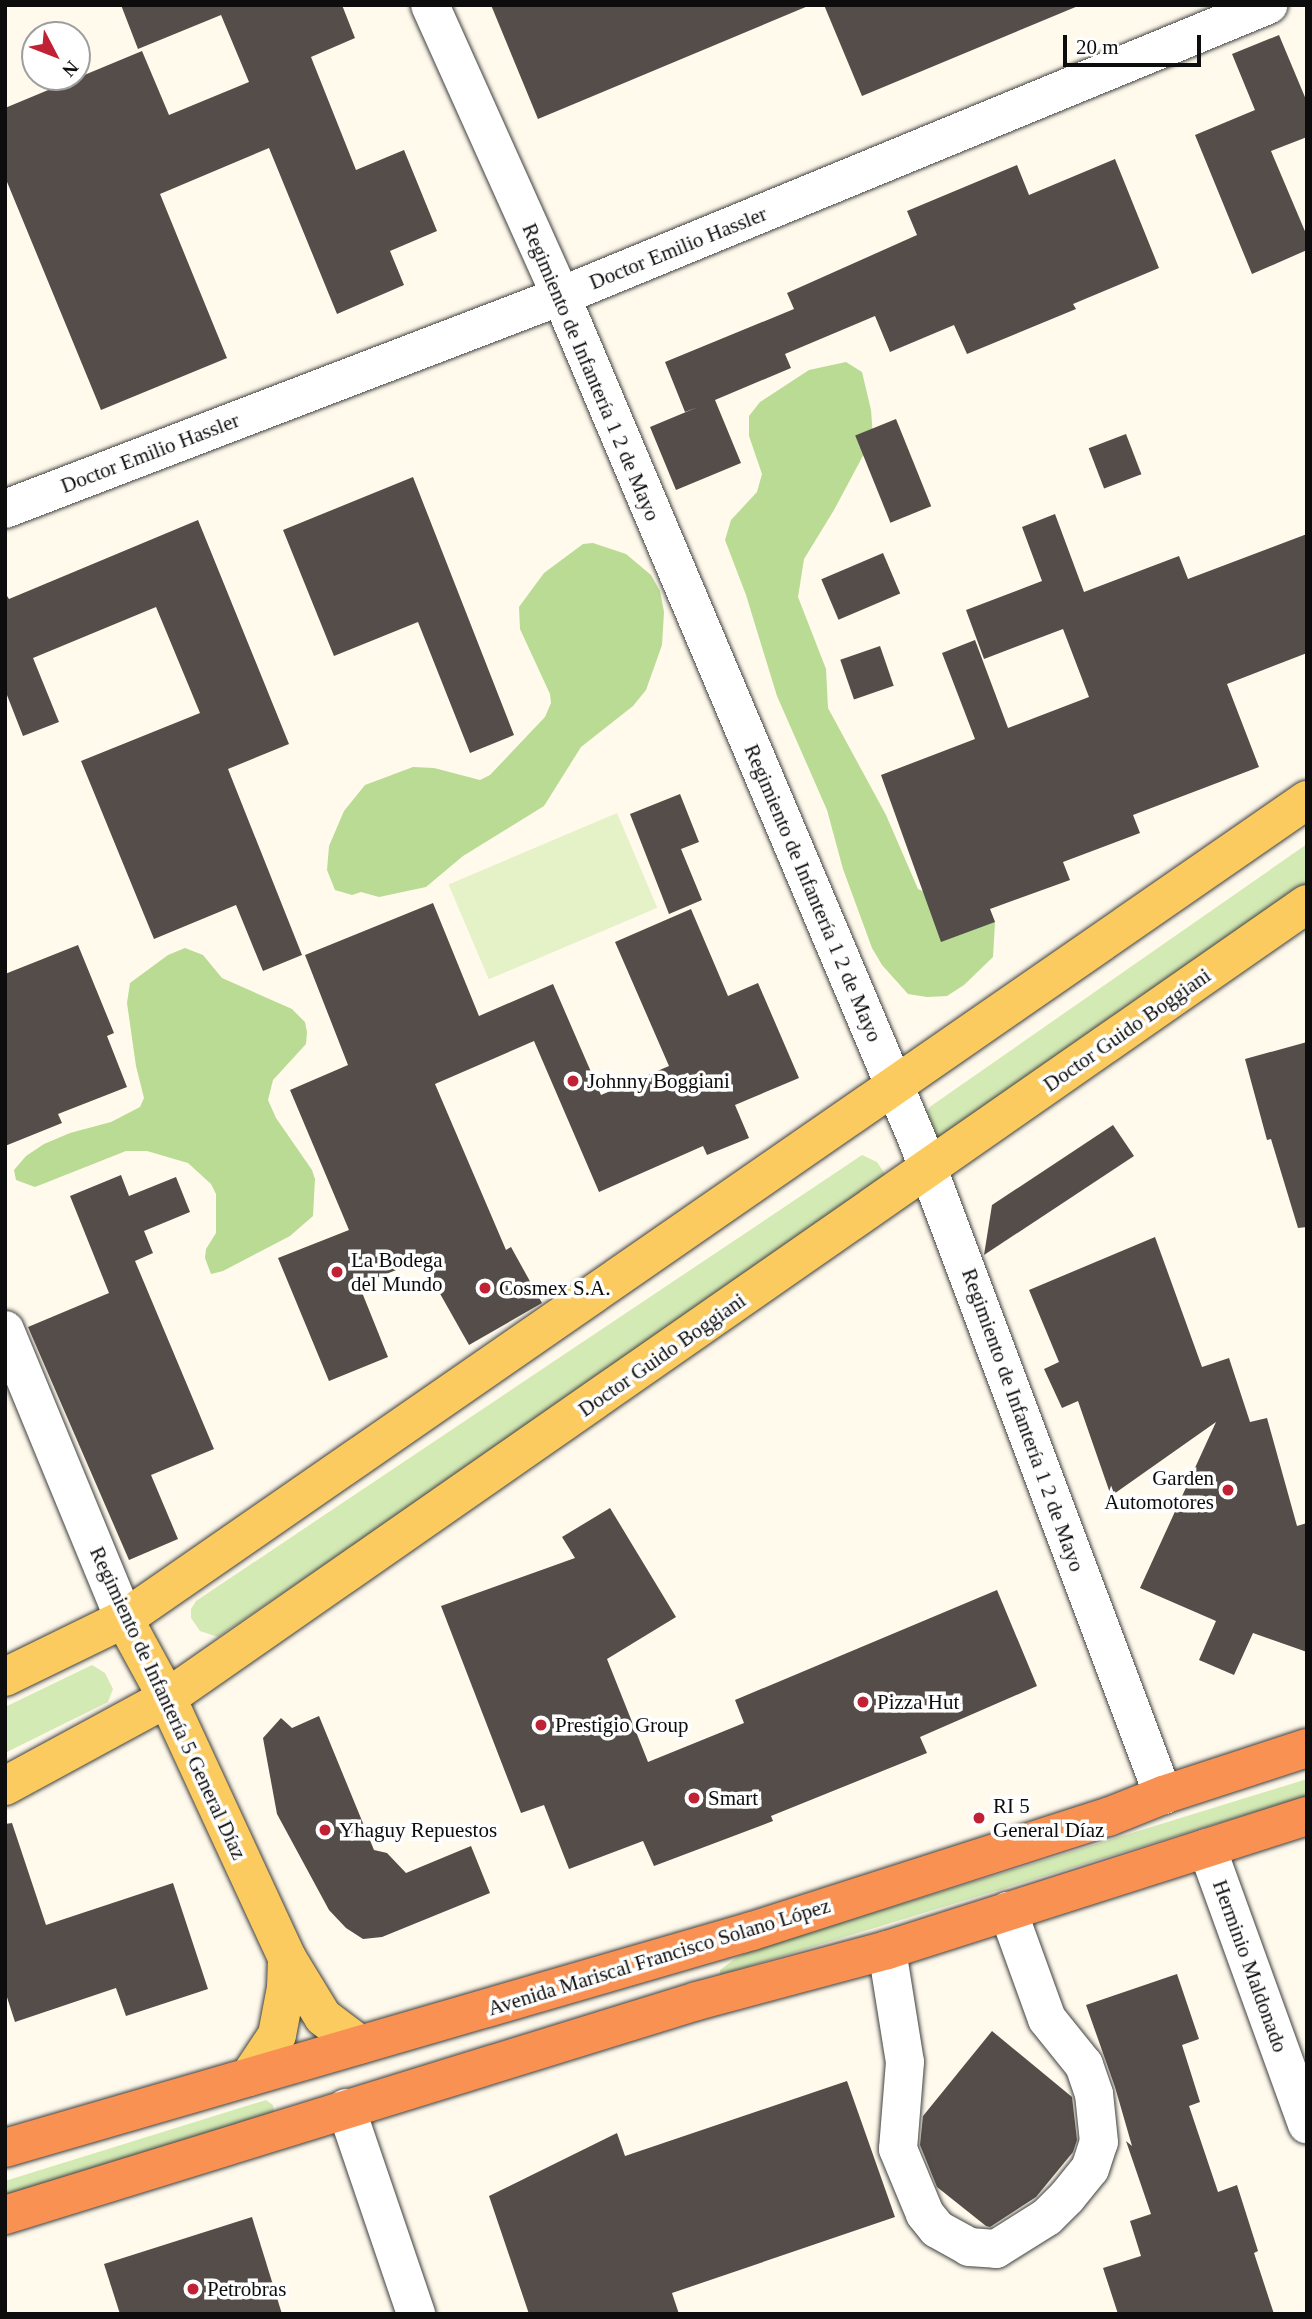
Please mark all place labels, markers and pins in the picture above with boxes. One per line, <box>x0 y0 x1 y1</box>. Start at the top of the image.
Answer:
place label: Johnny Boggiani <box>587 1068 730 1094</box>
marker: Johnny Boggiani <box>565 1073 581 1089</box>
place label: La Bodega del Mundo <box>351 1247 443 1297</box>
marker: La Bodega del Mundo <box>329 1264 345 1280</box>
place label: Cosmex S.A. <box>499 1275 610 1301</box>
marker: Cosmex S.A. <box>477 1280 493 1296</box>
place label: Garden Automotores <box>1104 1465 1214 1515</box>
marker: Garden Automotores <box>1220 1482 1236 1498</box>
place label: Pizza Hut <box>877 1689 959 1715</box>
marker: Pizza Hut <box>855 1694 871 1710</box>
place label: Prestigio Group <box>555 1712 689 1738</box>
marker: Prestigio Group <box>533 1717 549 1733</box>
place label: Smart <box>708 1785 758 1811</box>
marker: Smart <box>686 1790 702 1806</box>
place label: RI 5 General Díaz <box>993 1793 1104 1843</box>
marker: RI 5 General Díaz <box>971 1810 987 1826</box>
place label: Yhaguy Repuestos <box>339 1817 497 1843</box>
marker: Yhaguy Repuestos <box>317 1822 333 1838</box>
place label: Petrobras <box>207 2276 286 2302</box>
marker: Petrobras <box>185 2281 201 2297</box>

